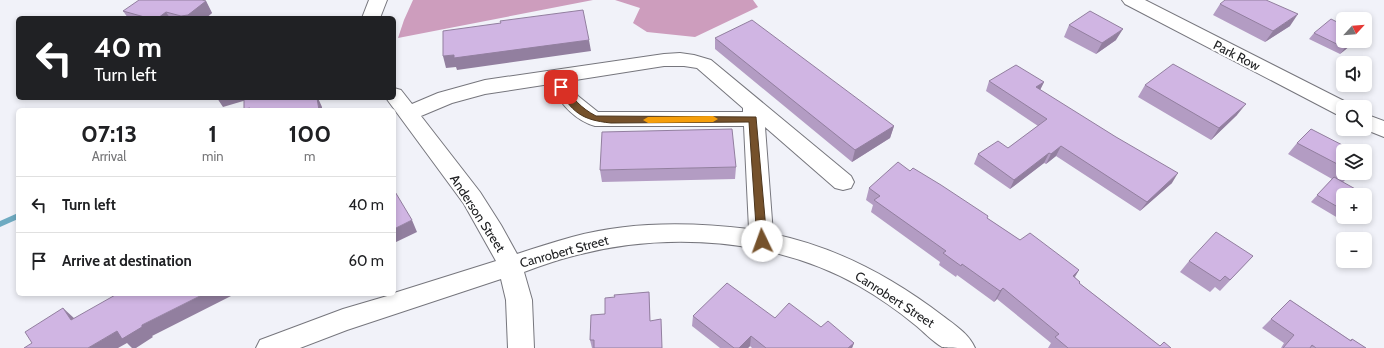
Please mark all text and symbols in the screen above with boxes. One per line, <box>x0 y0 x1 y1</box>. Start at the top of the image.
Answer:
north arrow <box>1336 12 1372 48</box>
map controls <box>1336 12 1372 268</box>
text: 40 m <box>94 30 162 64</box>
icon: left <box>28 32 80 84</box>
street label: Park Row <box>1211 36 1264 74</box>
button: sound <box>1336 56 1372 92</box>
text: Turn left <box>94 64 157 86</box>
pin <box>544 70 578 104</box>
icon: arrive <box>550 76 572 98</box>
button: search <box>1336 100 1372 136</box>
text: 07:13 <box>81 119 137 148</box>
text: 1 <box>208 119 217 148</box>
text: 100 <box>288 119 331 148</box>
button: layers <box>1336 144 1372 180</box>
text: Arrival <box>92 148 126 164</box>
text: min <box>202 148 224 164</box>
text: m <box>304 148 315 164</box>
street label: Anderson Street <box>447 171 509 255</box>
button: + <box>1336 188 1372 224</box>
icon: left <box>28 194 50 216</box>
text: Turn left <box>62 196 116 214</box>
text: 40 m <box>348 196 384 214</box>
position arrow <box>741 220 783 262</box>
street label: Canrobert Street <box>518 231 611 271</box>
button: − <box>1336 232 1372 268</box>
icon: arrive <box>28 250 50 272</box>
text: Arrive at destination <box>62 252 192 270</box>
text: 60 m <box>348 252 384 270</box>
street label: Canrobert Street <box>852 267 938 331</box>

